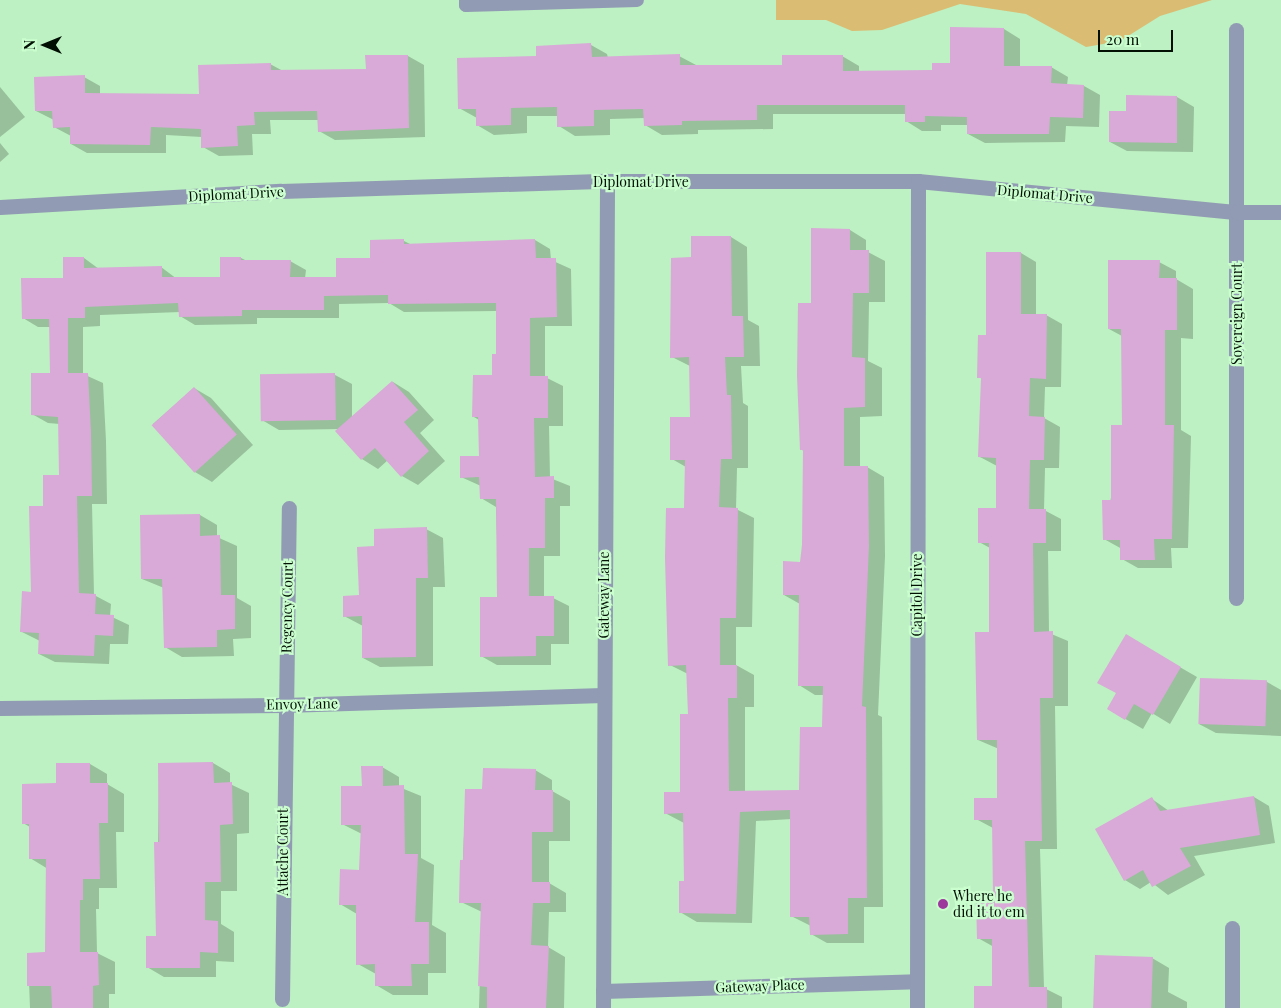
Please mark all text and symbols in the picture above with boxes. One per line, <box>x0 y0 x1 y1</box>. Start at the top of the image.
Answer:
north arrow <box>20 20 70 70</box>
scale bar <box>1101 20 1176 52</box>
text: 20 m <box>1106 29 1139 49</box>
text: N <box>20 40 39 50</box>
street label: Diplomat Drive <box>593 174 689 190</box>
street label: Diplomat Drive <box>996 181 1094 207</box>
street label: Diplomat Drive <box>188 183 284 205</box>
street label: Sovereign Court <box>1229 263 1245 365</box>
street label: Gateway Lane <box>596 551 612 639</box>
street label: Capitol Drive <box>909 553 925 637</box>
street label: Regency Court <box>278 560 296 654</box>
street label: Envoy Lane <box>266 695 338 713</box>
street label: Attache Court <box>275 808 291 896</box>
place label: Where he did it to em <box>953 888 1025 920</box>
marker: Where he did it to em <box>937 898 949 910</box>
street label: Gateway Place <box>715 976 805 996</box>

